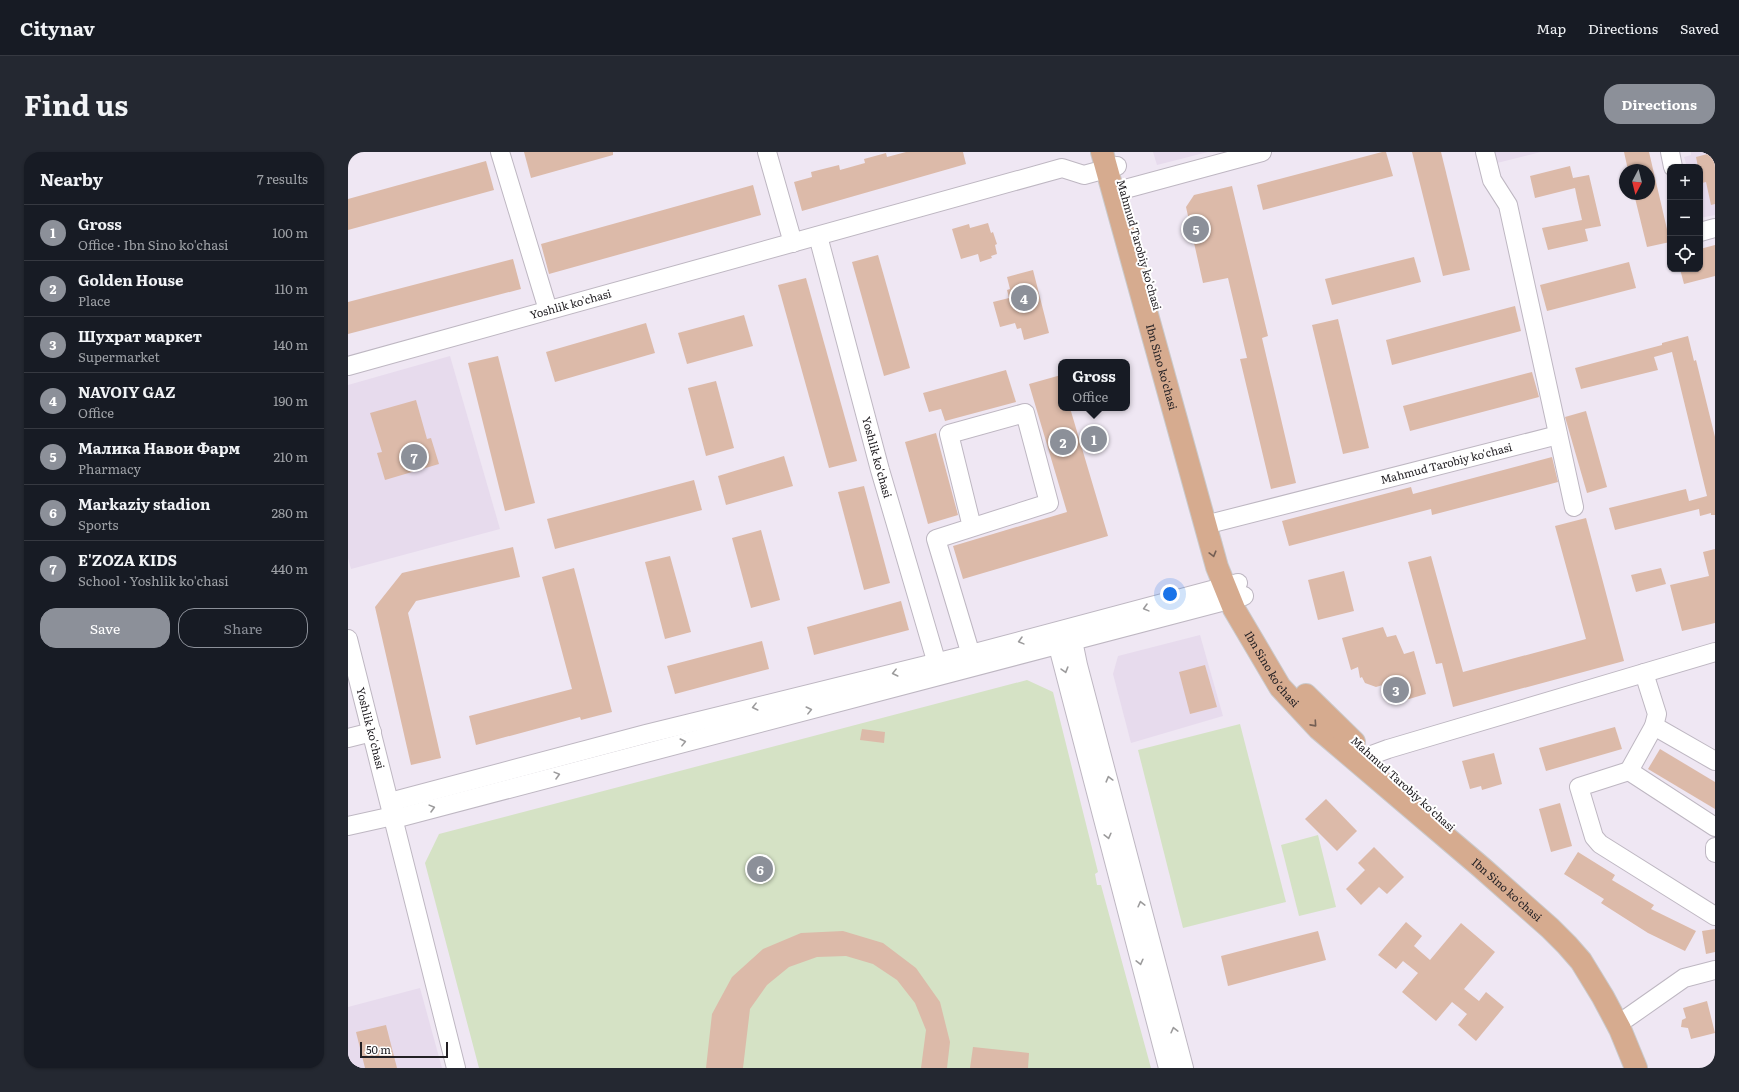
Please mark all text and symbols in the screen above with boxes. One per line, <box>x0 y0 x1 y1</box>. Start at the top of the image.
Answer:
text: Citynav <box>20 14 95 42</box>
text: Map <box>1536 18 1566 38</box>
text: Directions <box>1588 18 1658 38</box>
text: Saved <box>1680 18 1719 38</box>
text: Find us <box>24 83 128 125</box>
button: Directions <box>1604 84 1715 124</box>
north arrow <box>1619 164 1655 200</box>
map controls <box>1667 164 1703 272</box>
button: + <box>1667 164 1703 200</box>
text: Nearby <box>40 166 103 191</box>
text: 7 results <box>257 169 308 188</box>
street label: Mahmud Tarobiy ko'chasi <box>1114 178 1166 312</box>
button: − <box>1667 200 1703 236</box>
text: Gross <box>78 212 122 235</box>
pin: 5 <box>1183 214 1209 244</box>
text: 1 <box>50 223 56 242</box>
text: 100 m <box>272 223 308 242</box>
text: Office · Ibn Sino ko'chasi <box>78 235 228 254</box>
button: locate <box>1667 236 1703 272</box>
text: Golden House <box>78 268 184 291</box>
text: 2 <box>50 279 56 298</box>
text: 110 m <box>275 279 308 298</box>
pin: 4 <box>1011 283 1037 313</box>
street label: Yoshlik ko'chasi <box>528 284 613 322</box>
text: Place <box>78 291 110 310</box>
street label: Ibn Sino ko'chasi <box>1143 322 1182 412</box>
text: Шухрат маркет <box>78 324 202 347</box>
text: 3 <box>49 335 57 354</box>
text: 140 m <box>273 335 308 354</box>
text: Supermarket <box>78 347 160 366</box>
popup <box>1058 359 1130 411</box>
text: Gross <box>1072 364 1116 387</box>
text: NAVOIY GAZ <box>78 380 176 403</box>
text: Office <box>1072 387 1108 406</box>
text: 4 <box>49 391 57 410</box>
text: 190 m <box>273 391 308 410</box>
text: Office <box>78 403 114 422</box>
street label: Yoshlik ko'chasi <box>859 415 897 500</box>
pin: 1 <box>1081 424 1107 454</box>
pin: 2 <box>1050 427 1076 457</box>
text: Малика Навои Фарм <box>78 436 240 459</box>
street label: Mahmud Tarobiy ko'chasi <box>1378 438 1514 487</box>
pin: 7 <box>401 442 427 472</box>
text: 5 <box>49 447 57 466</box>
text: 210 m <box>273 447 308 466</box>
text: Pharmacy <box>78 459 141 478</box>
text: Markaziy stadion <box>78 492 210 515</box>
text: 6 <box>49 503 57 522</box>
text: 280 m <box>272 503 308 522</box>
text: Sports <box>78 515 118 534</box>
text: E'ZOZA KIDS <box>78 548 177 571</box>
one-way arrow <box>1209 550 1217 557</box>
text: 7 <box>49 559 57 578</box>
text: 440 m <box>271 559 308 578</box>
text: School · Yoshlik ko'chasi <box>78 571 229 590</box>
your location <box>1160 584 1180 604</box>
one-way arrow <box>1143 603 1150 611</box>
button: Save <box>40 608 170 648</box>
button: Share <box>178 608 308 648</box>
street label: Ibn Sino ko'chasi <box>1241 627 1304 710</box>
one-way arrow <box>1018 636 1025 645</box>
one-way arrow <box>1060 666 1069 673</box>
one-way arrow <box>892 668 899 677</box>
pin: 3 <box>1383 675 1409 705</box>
street label: Yoshlik ko'chasi <box>353 685 390 771</box>
one-way arrow <box>752 703 758 711</box>
one-way arrow <box>806 707 812 715</box>
one-way arrow <box>1310 719 1317 727</box>
street label: Mahmud Tarobiy ko'chasi <box>1348 732 1460 835</box>
one-way arrow <box>680 739 686 747</box>
one-way arrow <box>554 771 560 779</box>
one-way arrow <box>1105 775 1114 782</box>
one-way arrow <box>428 805 435 813</box>
one-way arrow <box>1103 833 1112 840</box>
pin: 6 <box>747 854 773 884</box>
street label: Ibn Sino ko'chasi <box>1469 854 1546 925</box>
one-way arrow <box>1138 901 1146 908</box>
one-way arrow <box>1136 959 1144 965</box>
one-way arrow <box>1170 1027 1179 1034</box>
scale bar <box>360 1040 448 1059</box>
text: 50 m <box>366 1041 391 1057</box>

